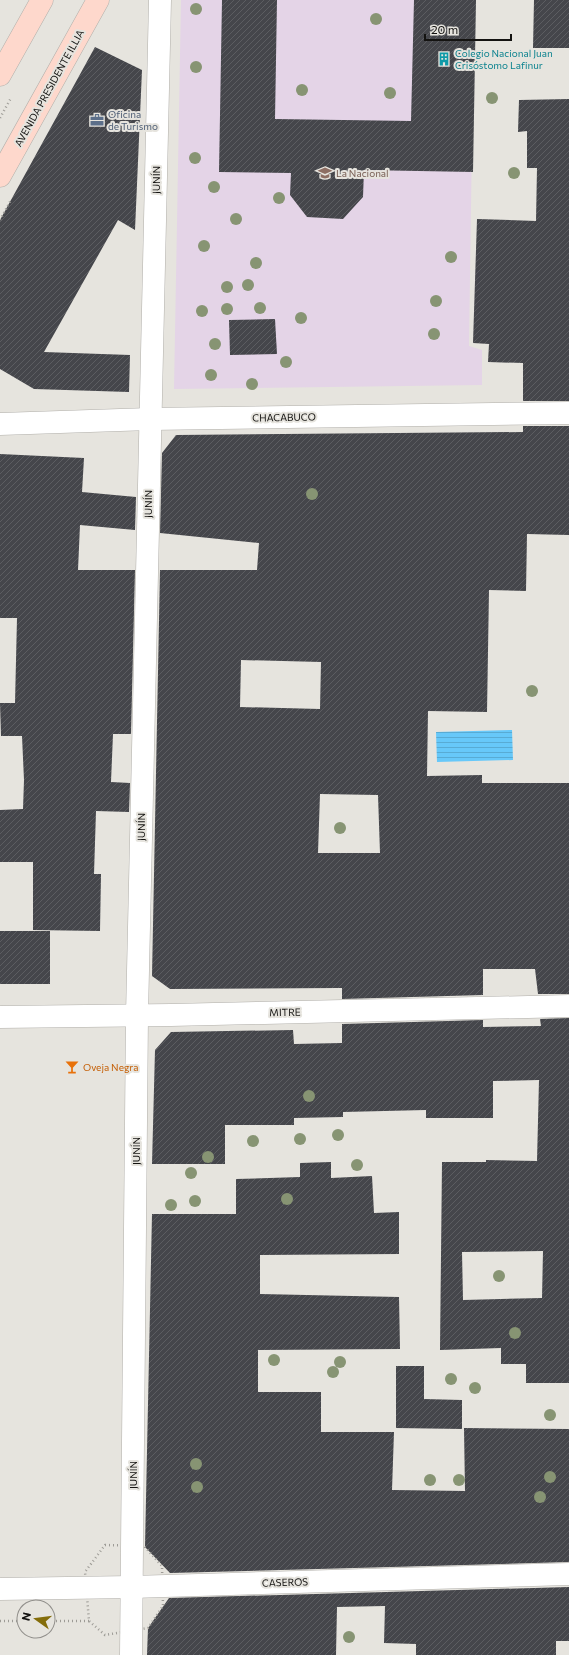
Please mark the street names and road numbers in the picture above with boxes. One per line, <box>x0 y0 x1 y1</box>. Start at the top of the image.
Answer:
street label: AVENIDA PRESIDENTE ILLIA <box>12 27 86 149</box>
street label: JUNÍN <box>150 166 162 194</box>
street label: CHACABUCO <box>252 410 316 424</box>
street label: JUNÍN <box>142 490 154 518</box>
street label: JUNÍN <box>135 813 147 841</box>
street label: MITRE <box>269 1006 301 1018</box>
street label: JUNÍN <box>130 1137 142 1165</box>
street label: JUNÍN <box>127 1461 139 1489</box>
street label: CASEROS <box>262 1575 308 1589</box>

